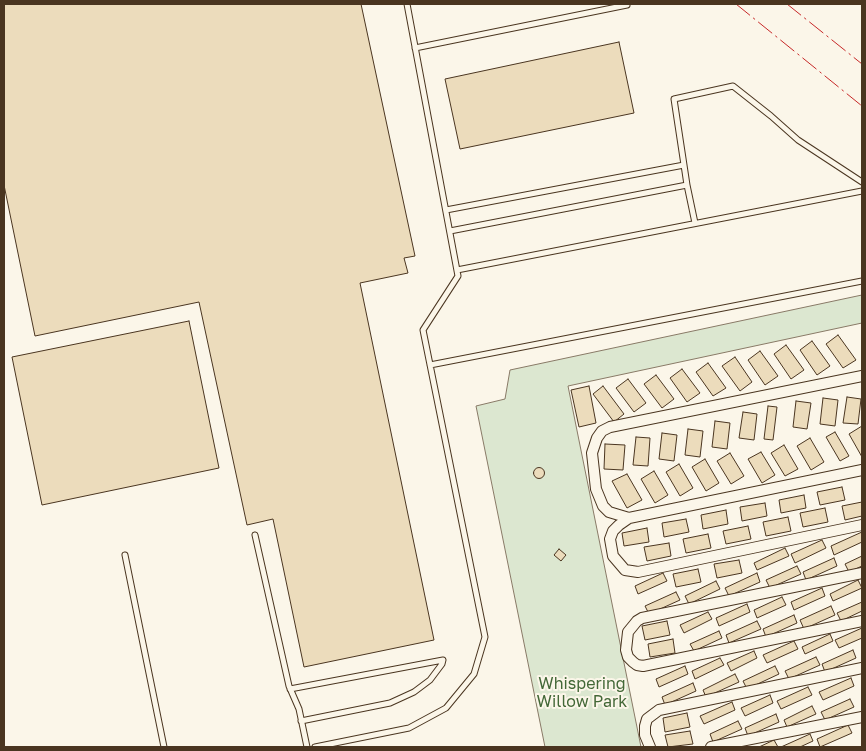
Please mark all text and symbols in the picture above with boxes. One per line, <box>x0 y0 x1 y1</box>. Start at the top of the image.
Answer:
park label: Whispering Willow Park <box>537 674 627 712</box>

